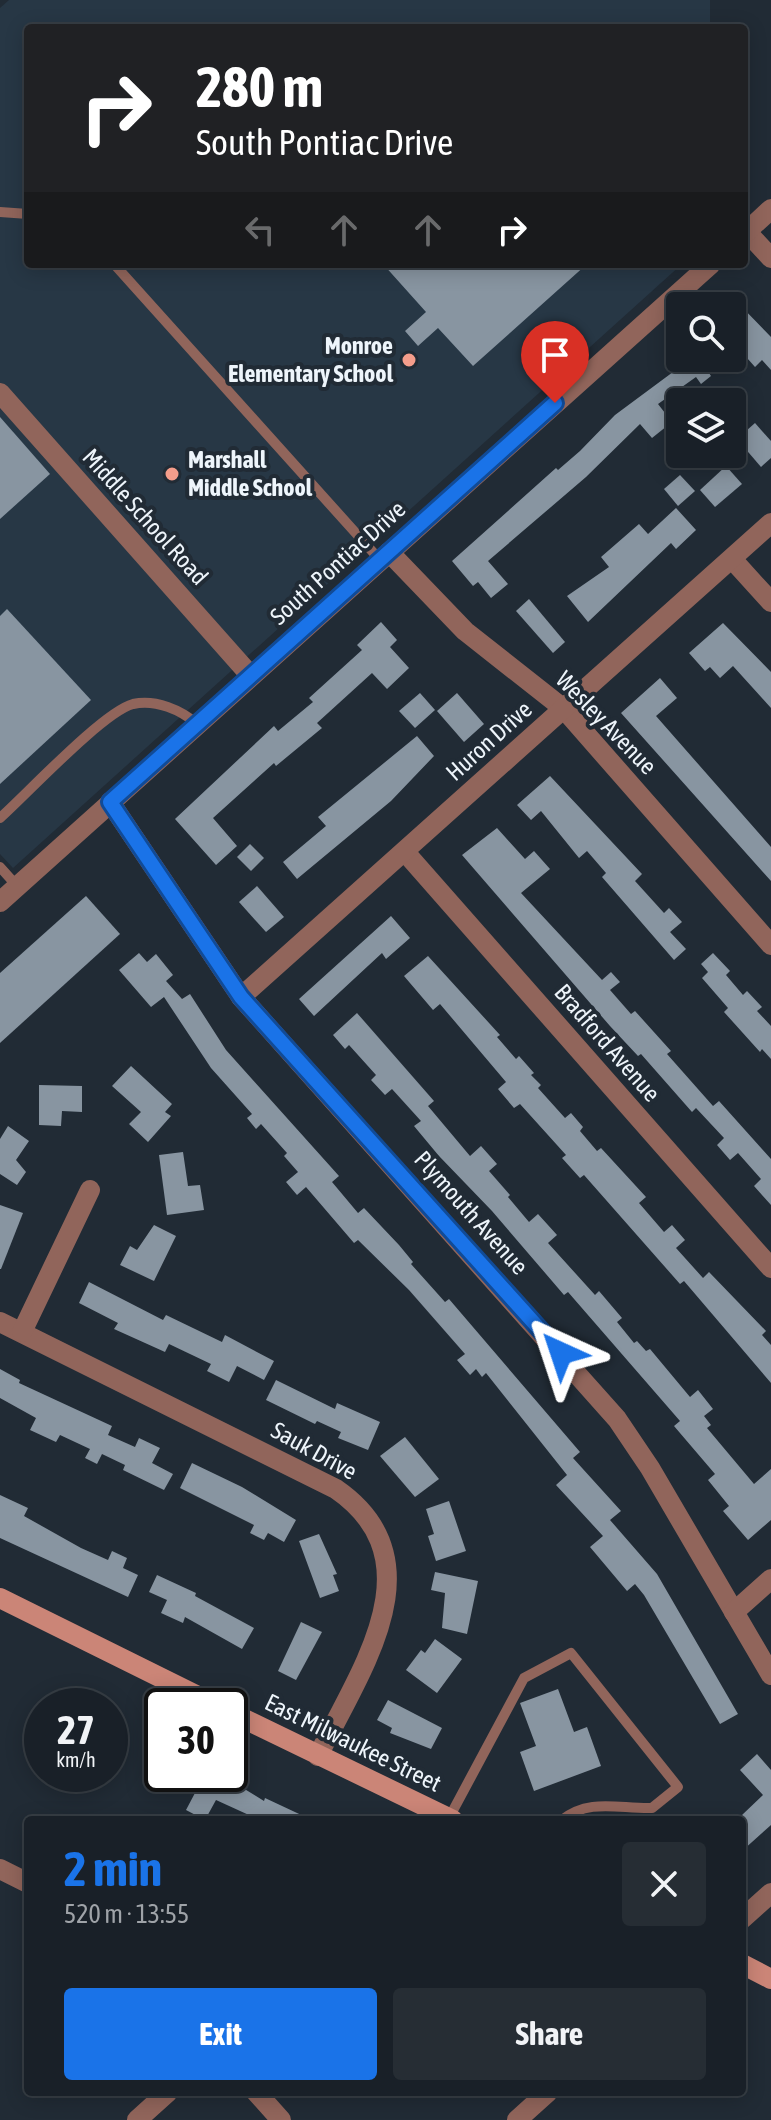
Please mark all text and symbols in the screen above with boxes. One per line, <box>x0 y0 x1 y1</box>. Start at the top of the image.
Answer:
text: 280 m <box>196 55 323 119</box>
icon: right <box>64 56 168 160</box>
text: South Pontiac Drive <box>196 121 453 163</box>
icon: left <box>238 208 282 252</box>
icon: ahead <box>322 208 366 252</box>
icon: ahead <box>406 208 450 252</box>
icon: right <box>490 208 534 252</box>
map controls <box>666 292 746 468</box>
button: search <box>666 292 746 372</box>
pin <box>521 321 589 403</box>
place label: Monroe Elementary School <box>228 332 394 387</box>
icon: arrive <box>533 333 577 377</box>
marker: Monroe Elementary School <box>400 351 418 369</box>
button: layers <box>666 388 746 468</box>
street label: Middle School Road <box>77 443 213 590</box>
place label: Marshall Middle School <box>188 446 313 501</box>
marker: Marshall Middle School <box>163 465 181 483</box>
street label: South Pontiac Drive <box>265 495 410 630</box>
street label: Wesley Avenue <box>551 666 662 780</box>
street label: Huron Drive <box>440 695 537 786</box>
street label: Bradford Avenue <box>549 978 666 1107</box>
street label: Plymouth Avenue <box>409 1146 534 1280</box>
position arrow <box>519 1311 603 1395</box>
street label: Sauk Drive <box>267 1416 362 1485</box>
speed limit sign: 30 <box>144 1688 248 1792</box>
street label: East Milwaukee Street <box>261 1688 446 1797</box>
text: 27 <box>57 1707 95 1752</box>
text: km/h <box>56 1748 96 1771</box>
text: 2 min <box>64 1841 162 1896</box>
button: close <box>622 1842 706 1926</box>
text: 520 m · 13:55 <box>64 1899 189 1929</box>
button: Exit <box>64 1988 377 2080</box>
button: Share <box>393 1988 706 2080</box>

